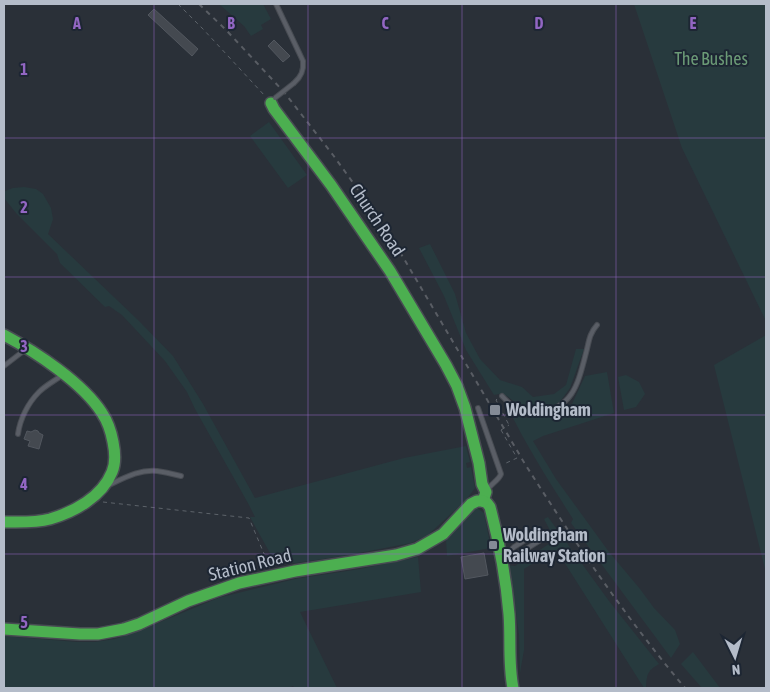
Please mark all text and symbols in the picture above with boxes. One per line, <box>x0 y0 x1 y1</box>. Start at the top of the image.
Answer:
text: A <box>72 14 81 32</box>
text: B <box>227 14 235 32</box>
text: C <box>381 14 389 32</box>
text: D <box>535 14 544 32</box>
text: E <box>690 14 697 32</box>
park label: The Bushes <box>674 48 748 69</box>
text: 1 <box>20 60 28 78</box>
street label: Church Road <box>345 179 409 260</box>
text: 2 <box>20 198 28 216</box>
text: 3 <box>20 337 28 355</box>
place label: Woldingham <box>505 399 591 420</box>
marker: Woldingham <box>488 403 502 417</box>
text: 4 <box>19 475 28 493</box>
place label: Woldingham Railway Station <box>502 524 606 566</box>
marker: Woldingham Railway Station <box>487 539 499 551</box>
street label: Station Road <box>206 544 293 585</box>
text: 5 <box>20 613 28 631</box>
north arrow <box>710 632 760 682</box>
text: N <box>731 662 741 678</box>

